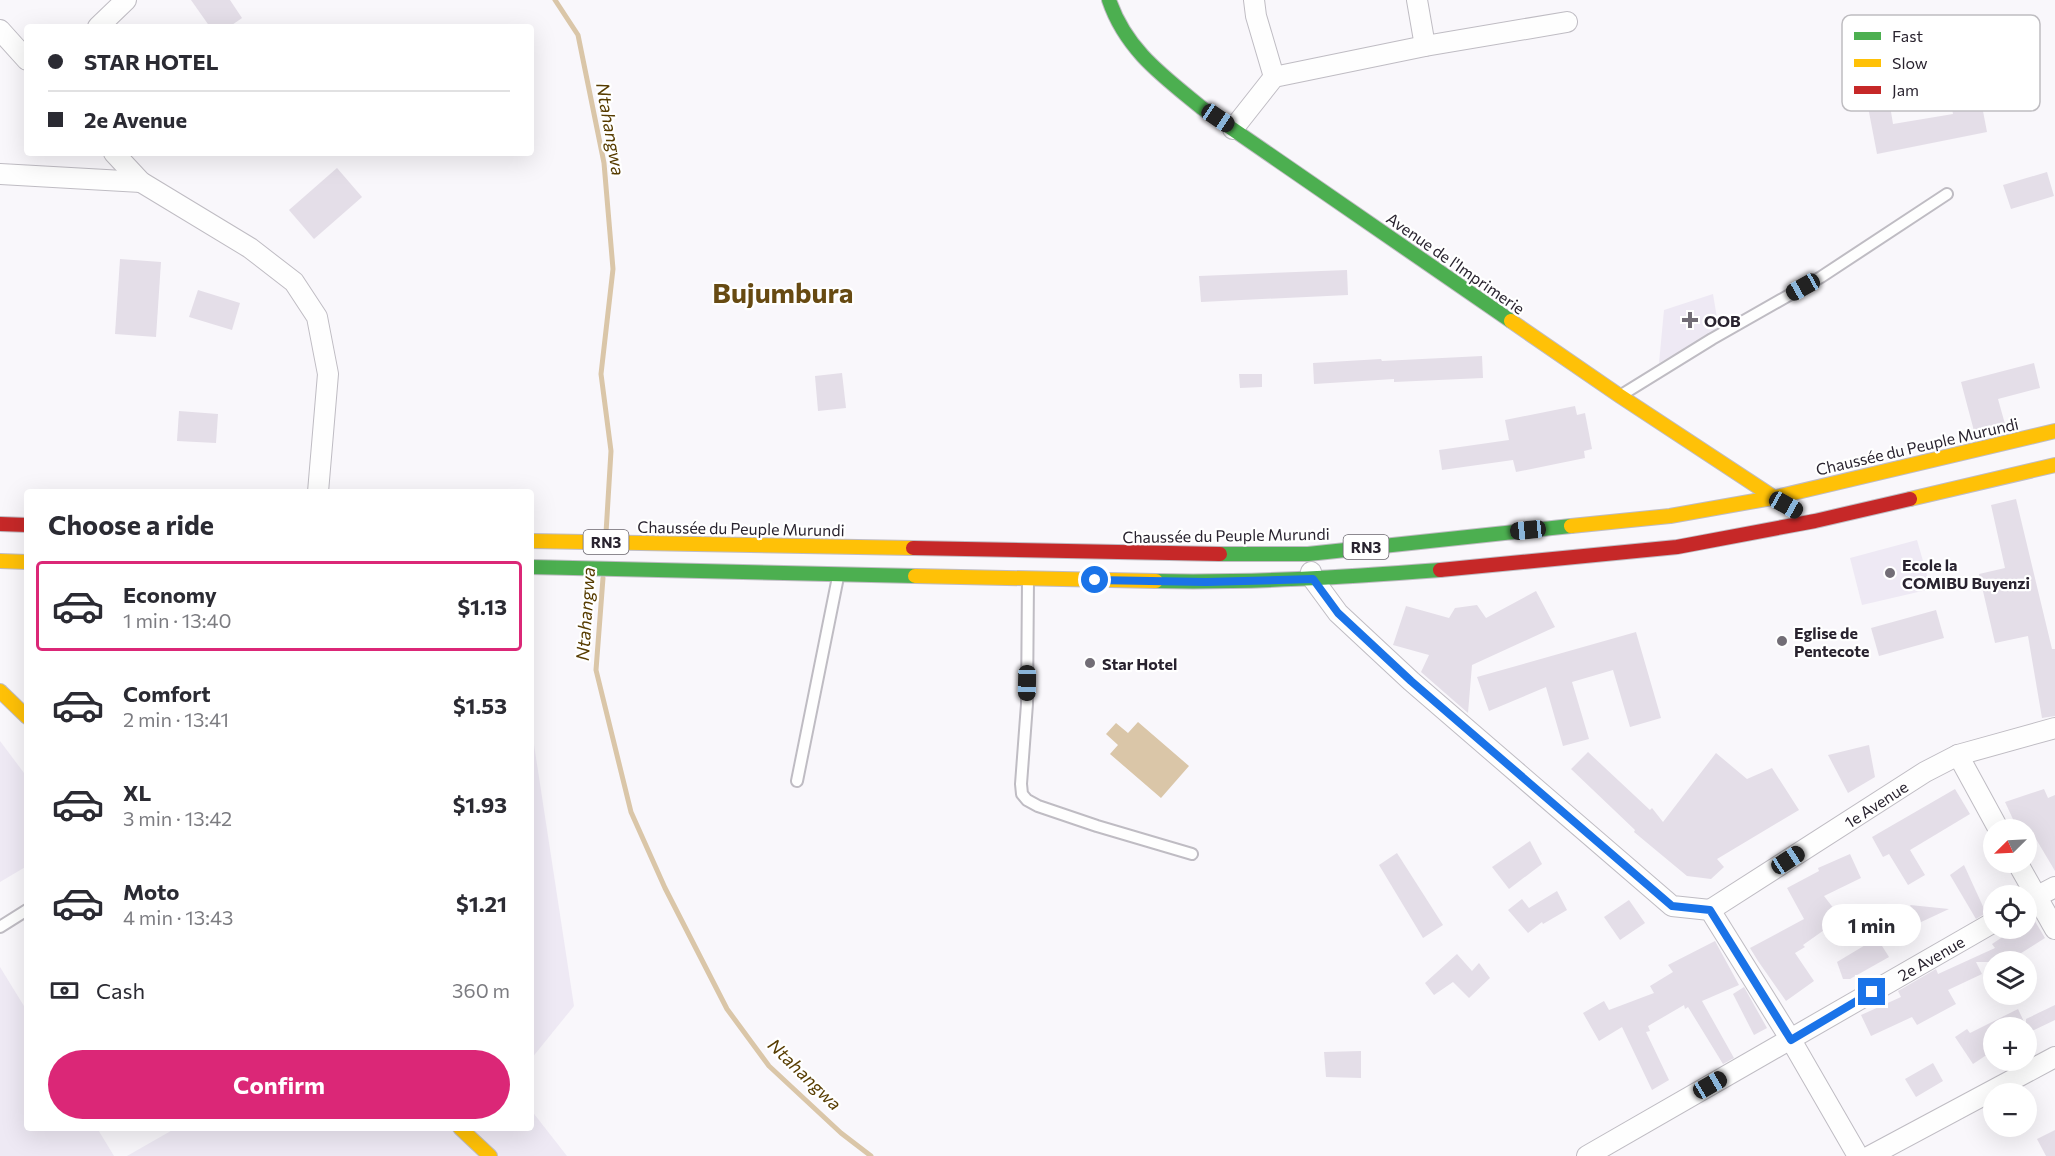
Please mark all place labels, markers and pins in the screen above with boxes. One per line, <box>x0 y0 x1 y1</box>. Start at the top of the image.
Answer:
marker: OOB <box>1681 311 1699 329</box>
place label: OOB <box>1704 311 1741 330</box>
place label: Ecole la COMIBU Buyenzi <box>1902 555 2030 592</box>
marker: Ecole la COMIBU Buyenzi <box>1883 566 1897 580</box>
place label: Eglise de Pentecote <box>1794 623 1869 660</box>
marker: Eglise de Pentecote <box>1775 634 1789 648</box>
place label: Star Hotel <box>1102 654 1177 673</box>
marker: Star Hotel <box>1083 656 1097 670</box>

